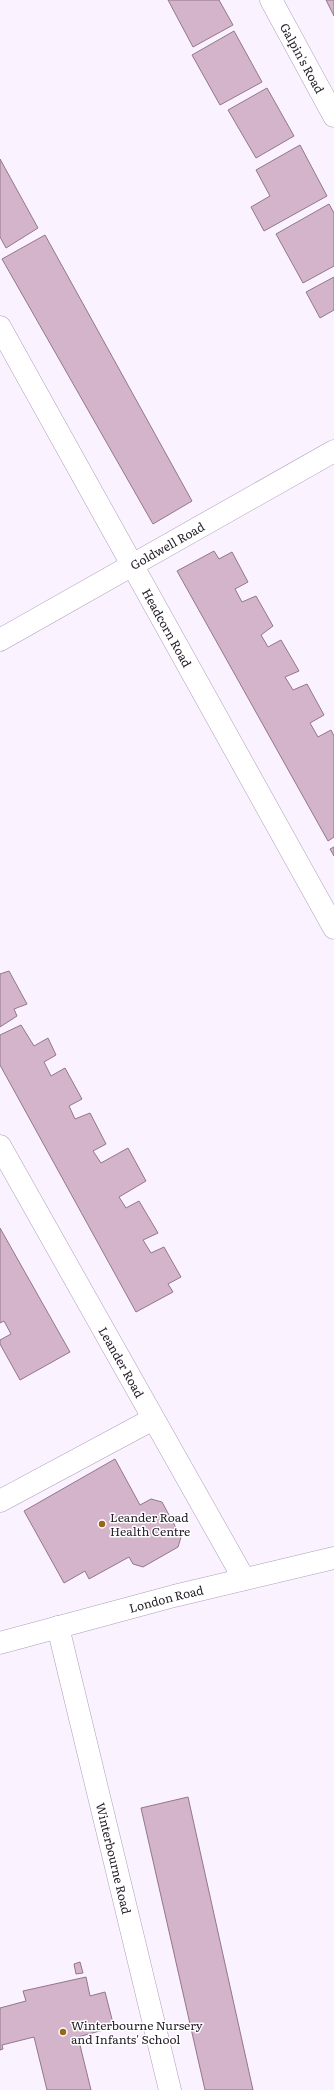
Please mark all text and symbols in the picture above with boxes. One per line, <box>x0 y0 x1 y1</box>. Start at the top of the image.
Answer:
street label: Galpin's Road <box>276 20 329 97</box>
street label: Goldwell Road <box>127 517 208 574</box>
street label: Headcorn Road <box>138 585 197 671</box>
street label: Leander Road <box>95 1323 149 1401</box>
place label: Leander Road Health Centre <box>110 1508 190 1540</box>
marker: Leander Road Health Centre <box>97 1519 107 1529</box>
street label: London Road <box>127 1580 206 1617</box>
street label: Winterbourne Road <box>92 1801 136 1916</box>
place label: Winterbourne Nursery and Infants' School <box>71 2016 203 2048</box>
marker: Winterbourne Nursery and Infants' School <box>58 2027 68 2037</box>

